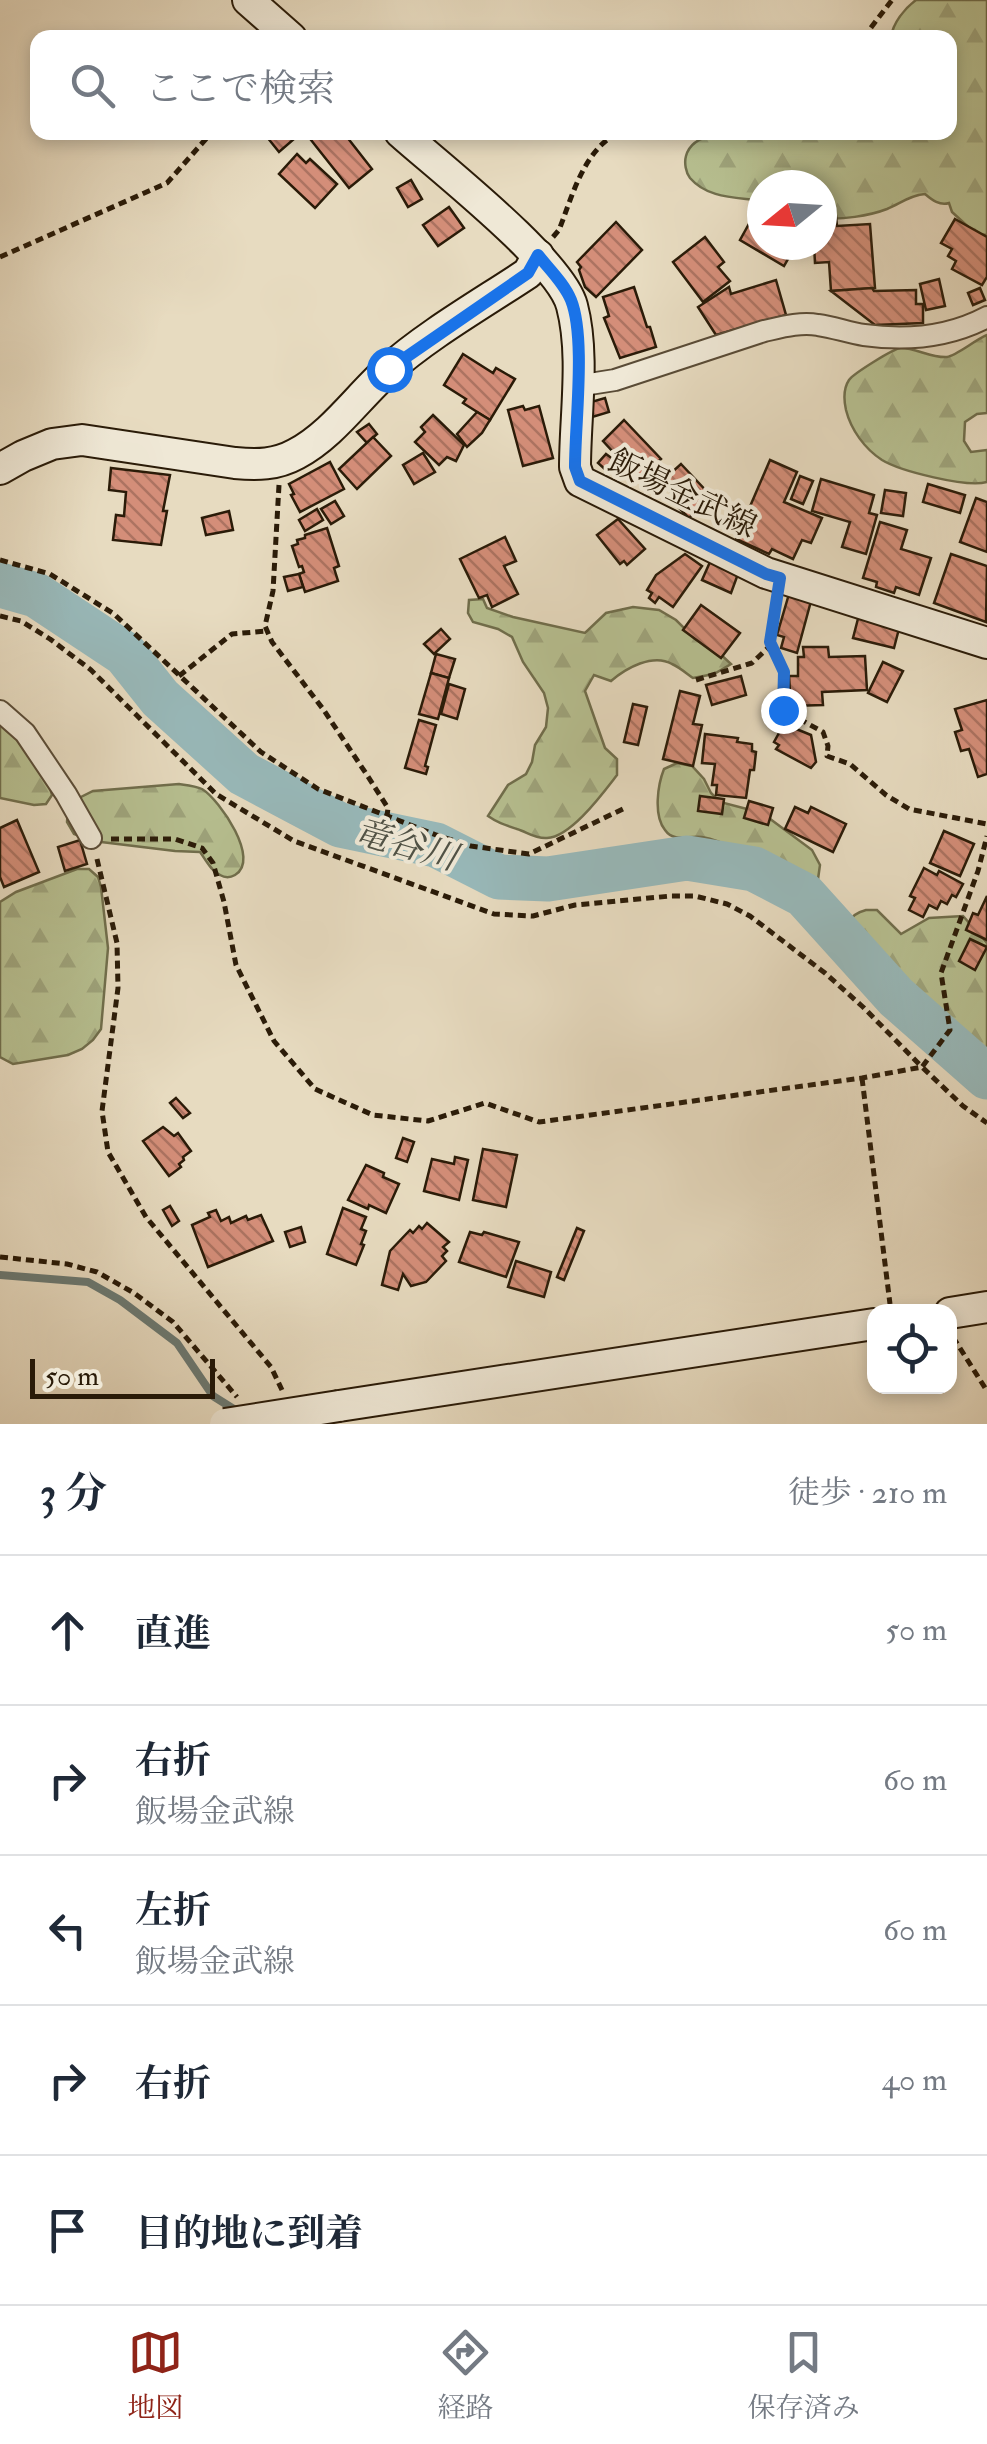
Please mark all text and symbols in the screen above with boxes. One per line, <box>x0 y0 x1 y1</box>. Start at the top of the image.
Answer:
search box <box>30 30 957 140</box>
icon: search <box>65 58 120 113</box>
text: ここで検索 <box>145 65 335 113</box>
north arrow <box>747 170 837 260</box>
route start <box>367 347 413 393</box>
street label: 飯場金武線 <box>602 441 763 547</box>
route end <box>761 688 807 734</box>
water label: 竜谷川 <box>349 809 466 882</box>
map controls <box>867 1304 957 1394</box>
button: locate <box>867 1304 957 1394</box>
scale bar <box>30 1354 215 1398</box>
text: 50 m <box>45 1359 99 1394</box>
text: 3 分 <box>40 1468 107 1520</box>
text: 徒歩 · 210 m <box>788 1473 947 1513</box>
icon: ahead <box>40 1603 95 1658</box>
text: 直進 <box>135 1610 211 1658</box>
text: 50 m <box>885 1610 947 1650</box>
text: 右折 <box>135 1737 211 1785</box>
icon: right <box>40 1753 95 1808</box>
text: 60 m <box>883 1760 947 1800</box>
text: 飯場金武線 <box>135 1792 295 1832</box>
text: 左折 <box>135 1887 211 1935</box>
icon: left <box>40 1903 95 1958</box>
text: 60 m <box>883 1910 947 1950</box>
text: 飯場金武線 <box>135 1942 295 1982</box>
icon: right <box>40 2053 95 2108</box>
text: 右折 <box>135 2060 211 2108</box>
text: 40 m <box>882 2060 947 2100</box>
icon: arrive <box>40 2203 95 2258</box>
text: 目的地に到着 <box>135 2210 363 2258</box>
tab: 地図 <box>127 2325 183 2426</box>
tab: 経路 <box>437 2325 494 2426</box>
tab: 保存済み <box>748 2325 860 2426</box>

